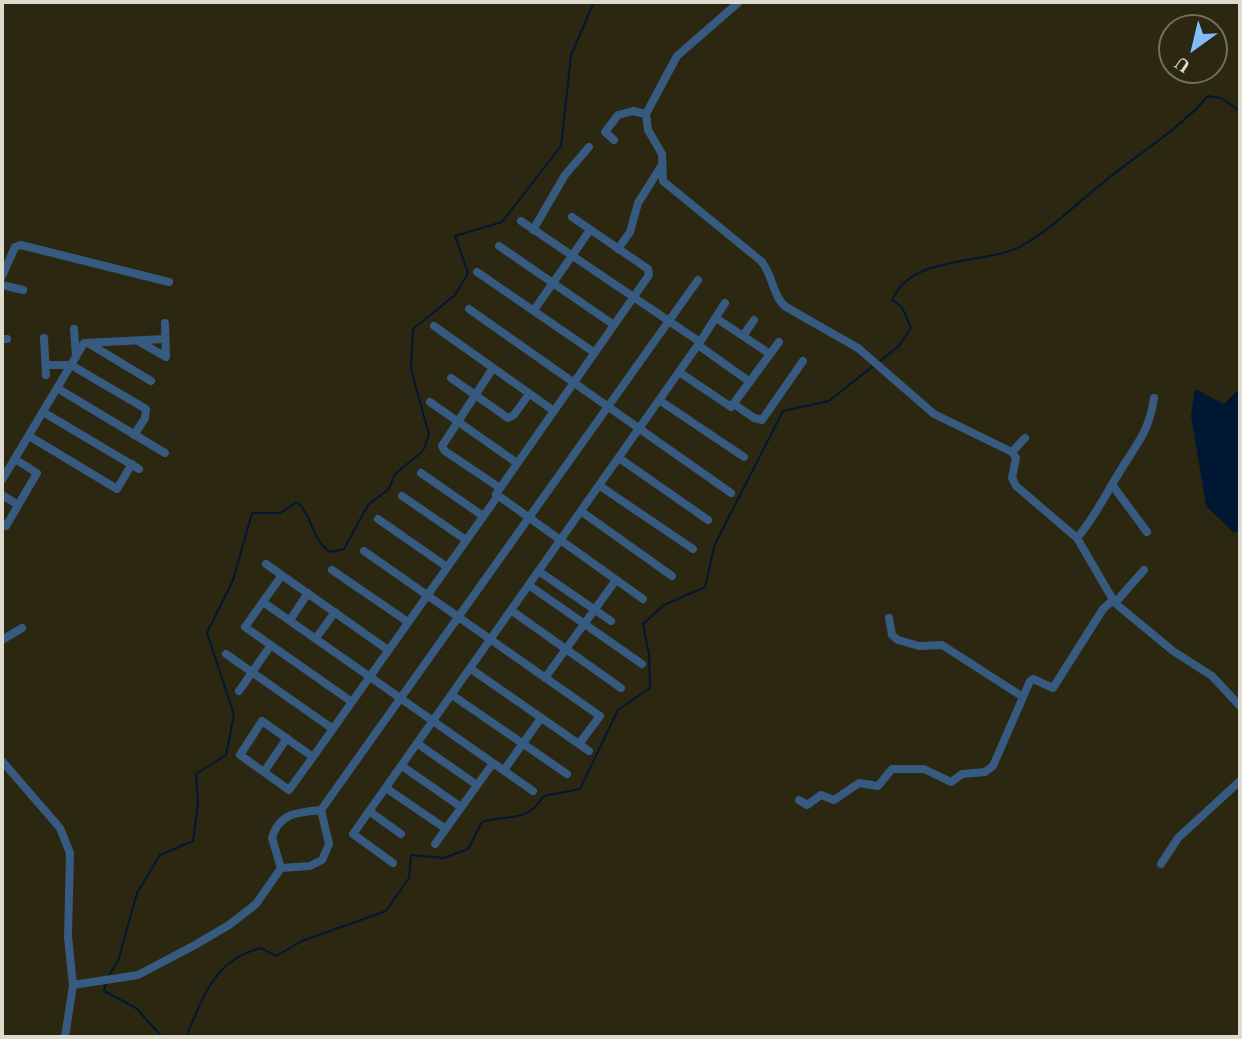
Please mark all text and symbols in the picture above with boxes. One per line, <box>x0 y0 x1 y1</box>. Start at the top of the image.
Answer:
north arrow <box>1158 14 1228 84</box>
text: U <box>1171 53 1194 78</box>

